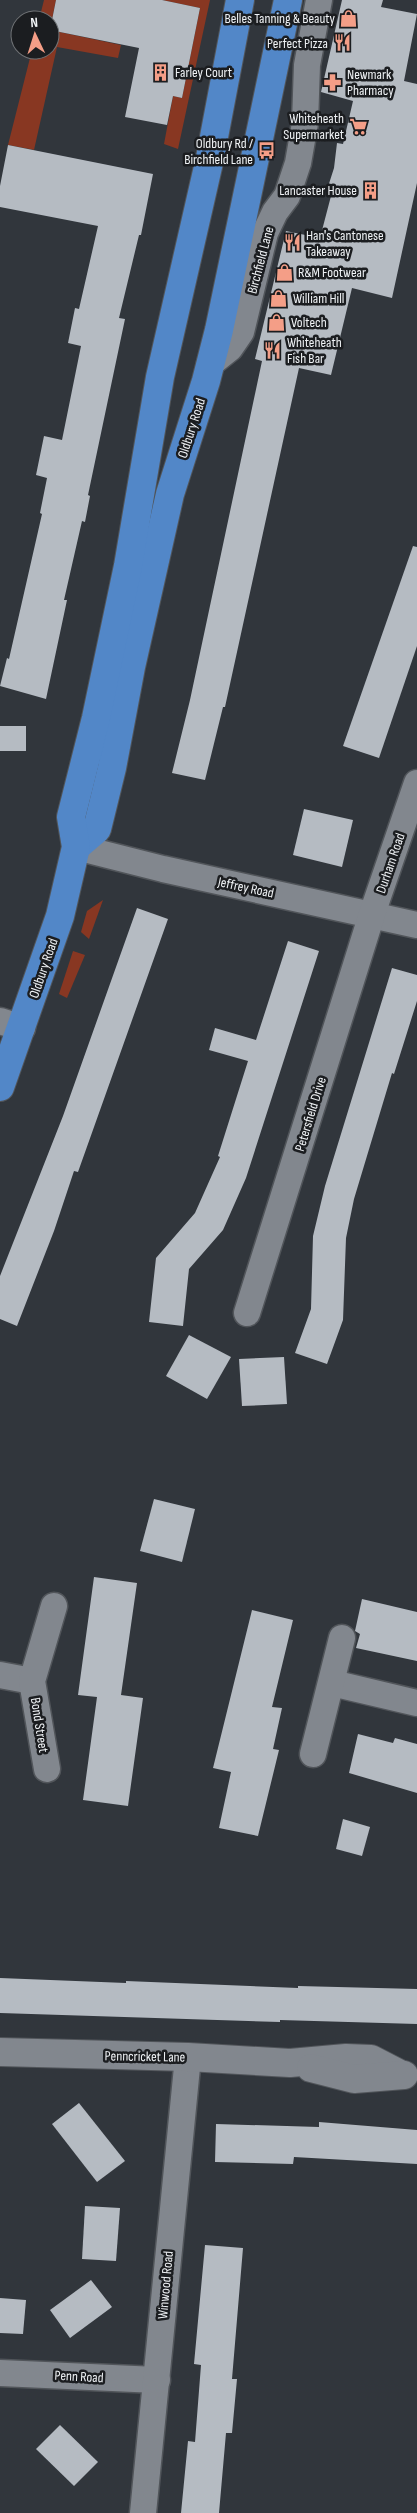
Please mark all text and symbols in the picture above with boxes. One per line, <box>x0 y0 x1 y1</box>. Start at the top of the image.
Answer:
shop icon: Belles Tanning & Beauty <box>339 8 359 28</box>
north arrow <box>10 10 60 60</box>
place label: Belles Tanning & Beauty <box>224 10 336 27</box>
text: N <box>30 14 38 31</box>
restaurant icon: Perfect Pizza <box>332 33 352 53</box>
place label: Perfect Pizza <box>267 35 328 52</box>
building icon: Farley Court <box>151 62 171 82</box>
place label: Farley Court <box>175 64 232 81</box>
place label: Newmark Pharmacy <box>347 66 394 99</box>
pharmacy icon: Newmark Pharmacy <box>323 72 343 92</box>
place label: Whiteheath Supermarket <box>283 110 344 143</box>
supermarket icon: Whiteheath Supermarket <box>348 116 368 136</box>
place label: Oldbury Rd / Birchfield Lane <box>184 135 253 168</box>
bus stop icon: Oldbury Rd / Birchfield Lane <box>257 141 277 161</box>
building icon: Lancaster House <box>361 180 381 200</box>
place label: Lancaster House <box>279 182 357 199</box>
street label: Birchfield Lane <box>243 225 278 296</box>
place label: Han's Cantonese Takeaway <box>306 227 384 260</box>
restaurant icon: Han's Cantonese Takeaway <box>282 233 302 253</box>
shop icon: R&M Footwear <box>274 262 294 282</box>
place label: R&M Footwear <box>298 264 366 281</box>
shop icon: William Hill <box>269 288 289 308</box>
place label: William Hill <box>293 290 344 307</box>
shop icon: Voltech <box>267 312 287 332</box>
place label: Voltech <box>291 314 327 331</box>
place label: Whiteheath Fish Bar <box>287 334 342 367</box>
restaurant icon: Whiteheath Fish Bar <box>263 340 283 360</box>
street label: Oldbury Road <box>174 396 209 460</box>
street label: Durham Road <box>372 831 409 896</box>
street label: Jeffrey Road <box>215 873 276 902</box>
street label: Oldbury Road <box>25 936 62 1000</box>
street label: Petersfield Drive <box>291 1075 330 1153</box>
street label: Bond Street <box>27 1696 52 1754</box>
street label: Penncricket Lane <box>105 2047 185 2066</box>
street label: Winwood Road <box>154 2250 177 2320</box>
street label: Penn Road <box>54 2367 104 2386</box>

